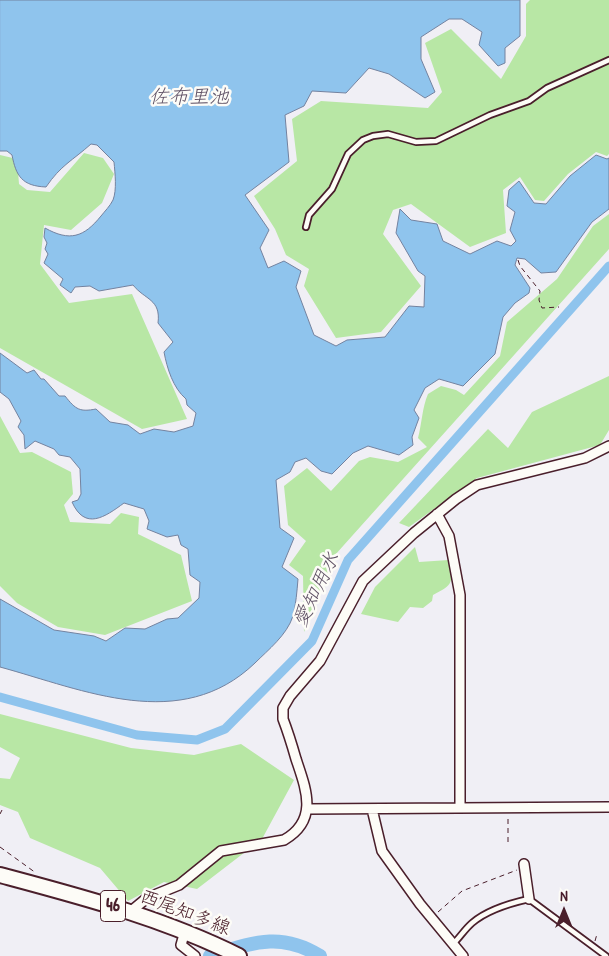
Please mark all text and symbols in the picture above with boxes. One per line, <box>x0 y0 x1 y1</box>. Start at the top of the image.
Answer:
water label: 佐布里池 <box>149 86 229 110</box>
water label: 愛知用水 <box>289 549 345 631</box>
street label: 西尾知多線 <box>137 885 233 941</box>
north arrow <box>539 886 589 936</box>
text: N <box>560 886 568 905</box>
road number: 46 <box>100 890 126 921</box>

